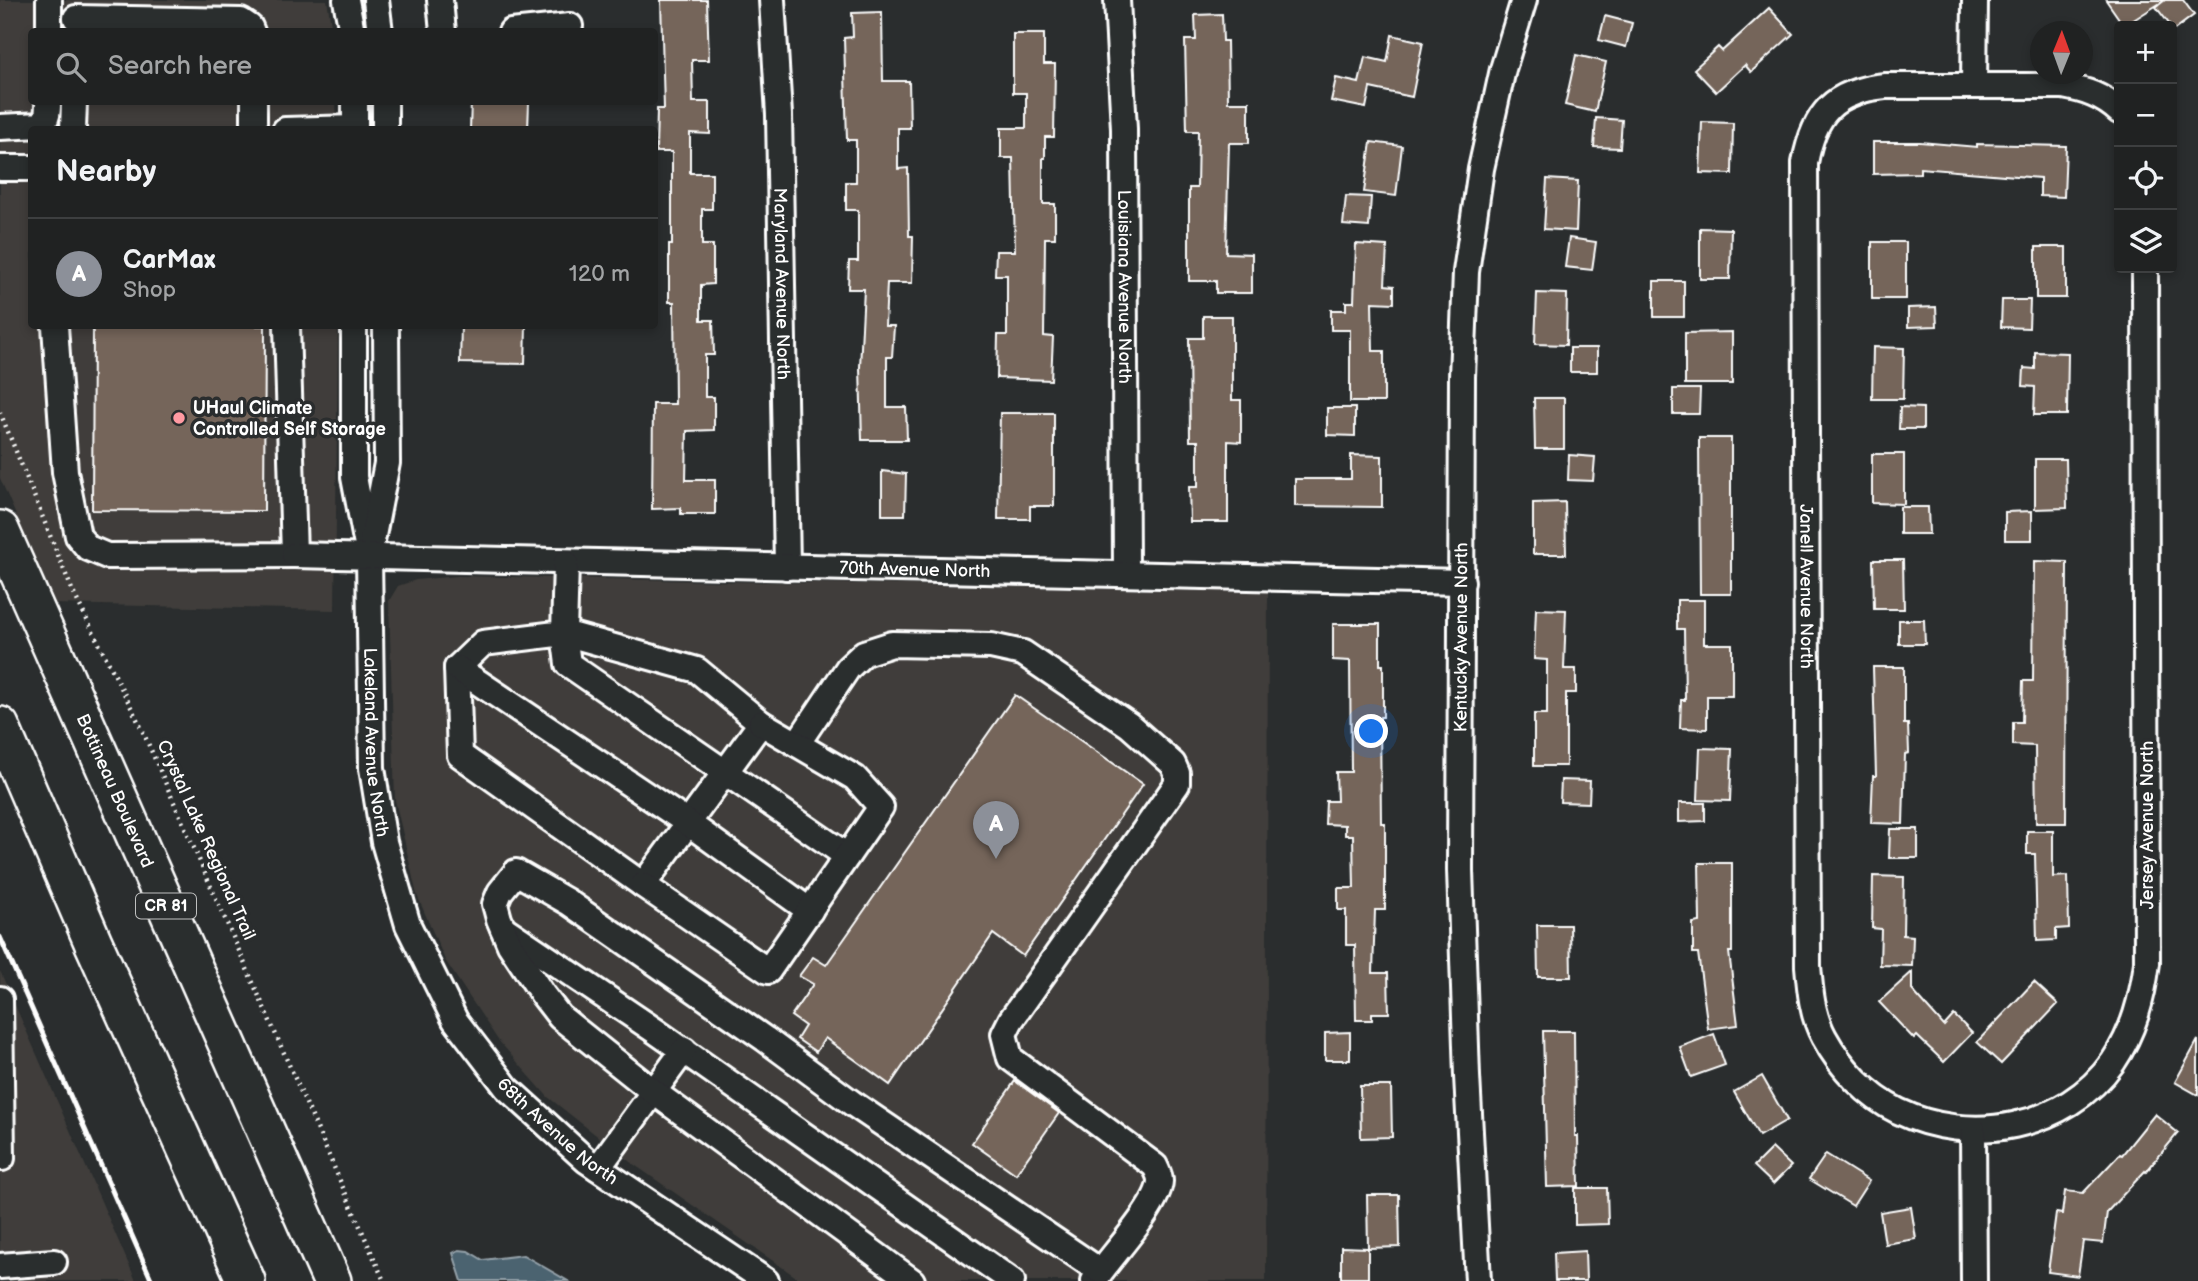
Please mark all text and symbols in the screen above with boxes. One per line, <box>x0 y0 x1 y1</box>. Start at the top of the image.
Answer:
north arrow <box>2030 21 2093 84</box>
map controls <box>2114 21 2177 273</box>
button: + <box>2114 21 2177 84</box>
search box <box>28 28 658 105</box>
icon: search <box>52 48 90 86</box>
text: Search here <box>108 51 252 82</box>
button: − <box>2114 84 2177 147</box>
button: locate <box>2114 147 2177 210</box>
text: Nearby <box>56 154 156 190</box>
street label: Maryland Avenue North <box>770 188 794 380</box>
street label: Louisiana Avenue North <box>1114 190 1136 384</box>
button: layers <box>2114 210 2177 273</box>
text: CarMax <box>123 245 216 276</box>
text: A <box>72 260 86 288</box>
text: 120 m <box>569 260 630 288</box>
text: Shop <box>123 276 176 304</box>
place label: UHaul Climate Controlled Self Storage <box>193 398 386 440</box>
marker: UHaul Climate Controlled Self Storage <box>171 410 187 426</box>
street label: Janell Avenue North <box>1796 504 1817 669</box>
street label: Kentucky Avenue North <box>1450 543 1472 732</box>
street label: 70th Avenue North <box>839 557 991 582</box>
street label: Lakeland Avenue North <box>360 647 394 838</box>
street label: Bottineau Boulevard <box>72 711 158 871</box>
your location <box>1354 714 1388 748</box>
street label: Crystal Lake Regional Trail <box>152 737 260 943</box>
street label: Jersey Avenue North <box>2137 741 2158 909</box>
pin: A <box>973 801 1019 859</box>
road number: CR 81 <box>136 893 196 918</box>
street label: 68th Avenue North <box>493 1074 622 1189</box>

